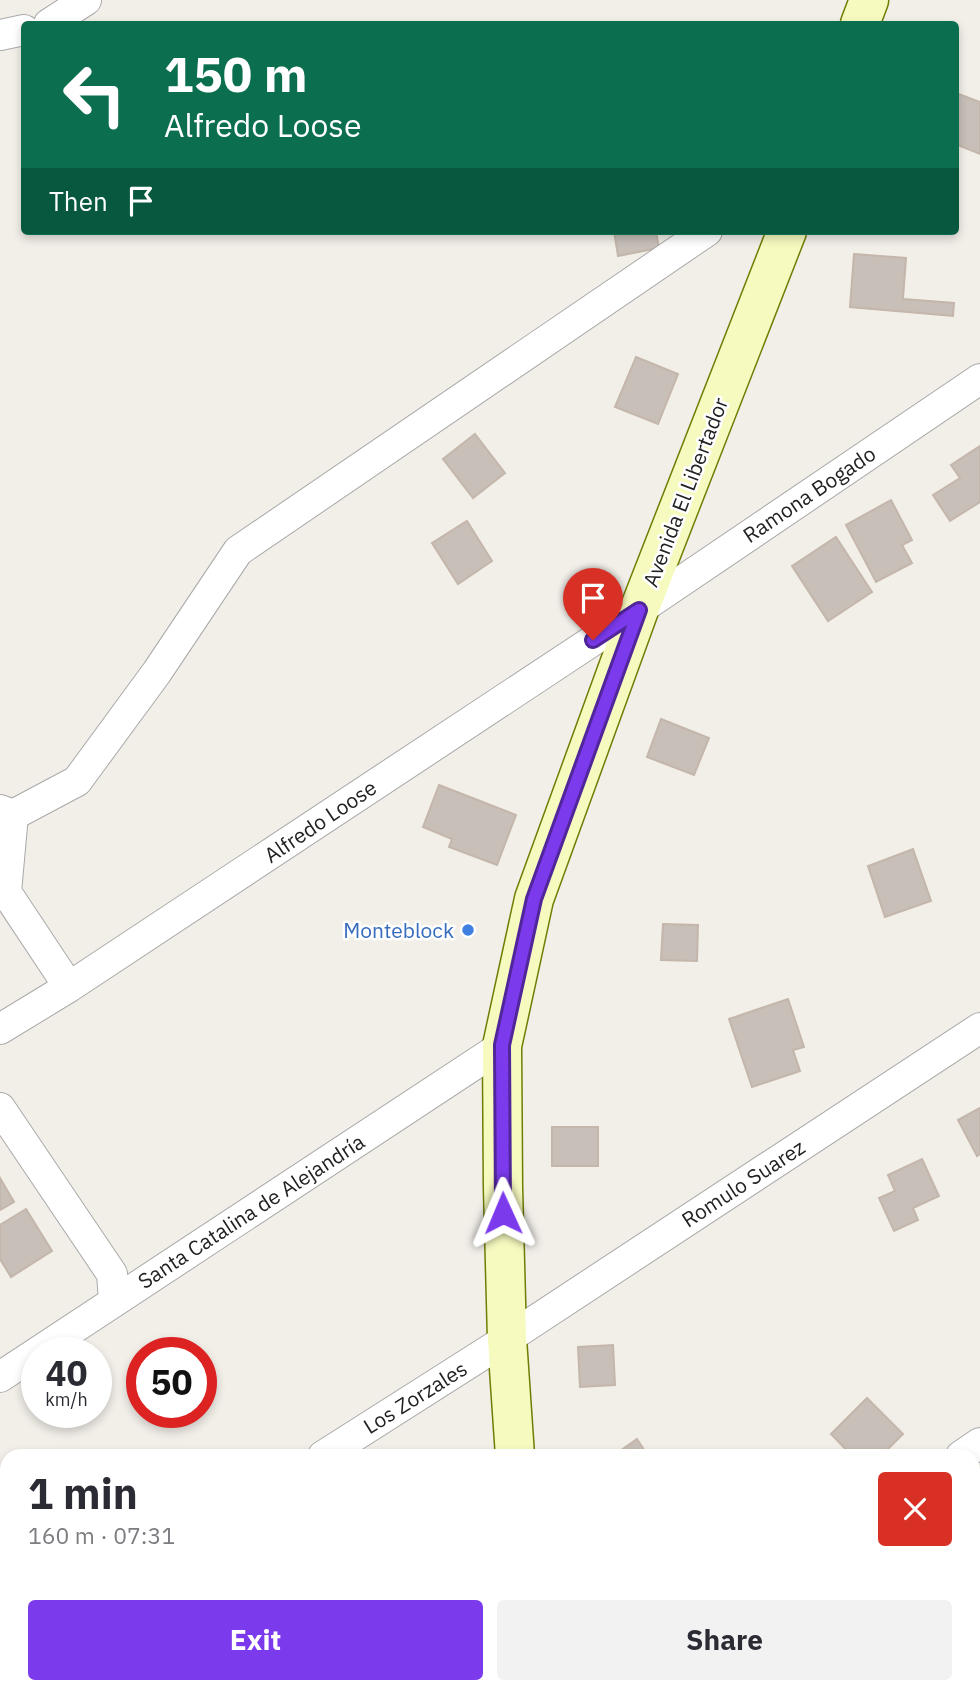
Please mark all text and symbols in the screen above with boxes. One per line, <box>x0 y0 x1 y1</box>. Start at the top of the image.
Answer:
text: 150 m <box>164 42 308 105</box>
icon: left <box>49 49 140 140</box>
text: Alfredo Loose <box>164 104 361 146</box>
icon: arrive <box>122 182 160 220</box>
text: Then <box>49 184 108 218</box>
street label: Avenida El Libertador <box>636 393 734 591</box>
street label: Ramona Bogado <box>737 439 881 549</box>
pin <box>563 568 623 640</box>
icon: arrive <box>574 579 612 617</box>
street label: Alfredo Loose <box>258 773 382 869</box>
place label: Monteblock <box>343 916 454 944</box>
marker: Monteblock <box>460 922 476 938</box>
street label: Santa Catalina de Alejandría <box>132 1127 370 1295</box>
street label: Romulo Suarez <box>676 1133 810 1233</box>
position arrow <box>466 1176 540 1250</box>
speed limit sign: 50 <box>126 1337 217 1428</box>
text: 40 <box>45 1350 88 1396</box>
street label: Los Zorzales <box>358 1354 472 1440</box>
text: km/h <box>45 1388 88 1411</box>
text: 1 min <box>28 1466 138 1521</box>
button: close <box>878 1472 952 1546</box>
text: 160 m · 07:31 <box>28 1520 175 1550</box>
button: Exit <box>28 1600 483 1680</box>
button: Share <box>497 1600 952 1680</box>

